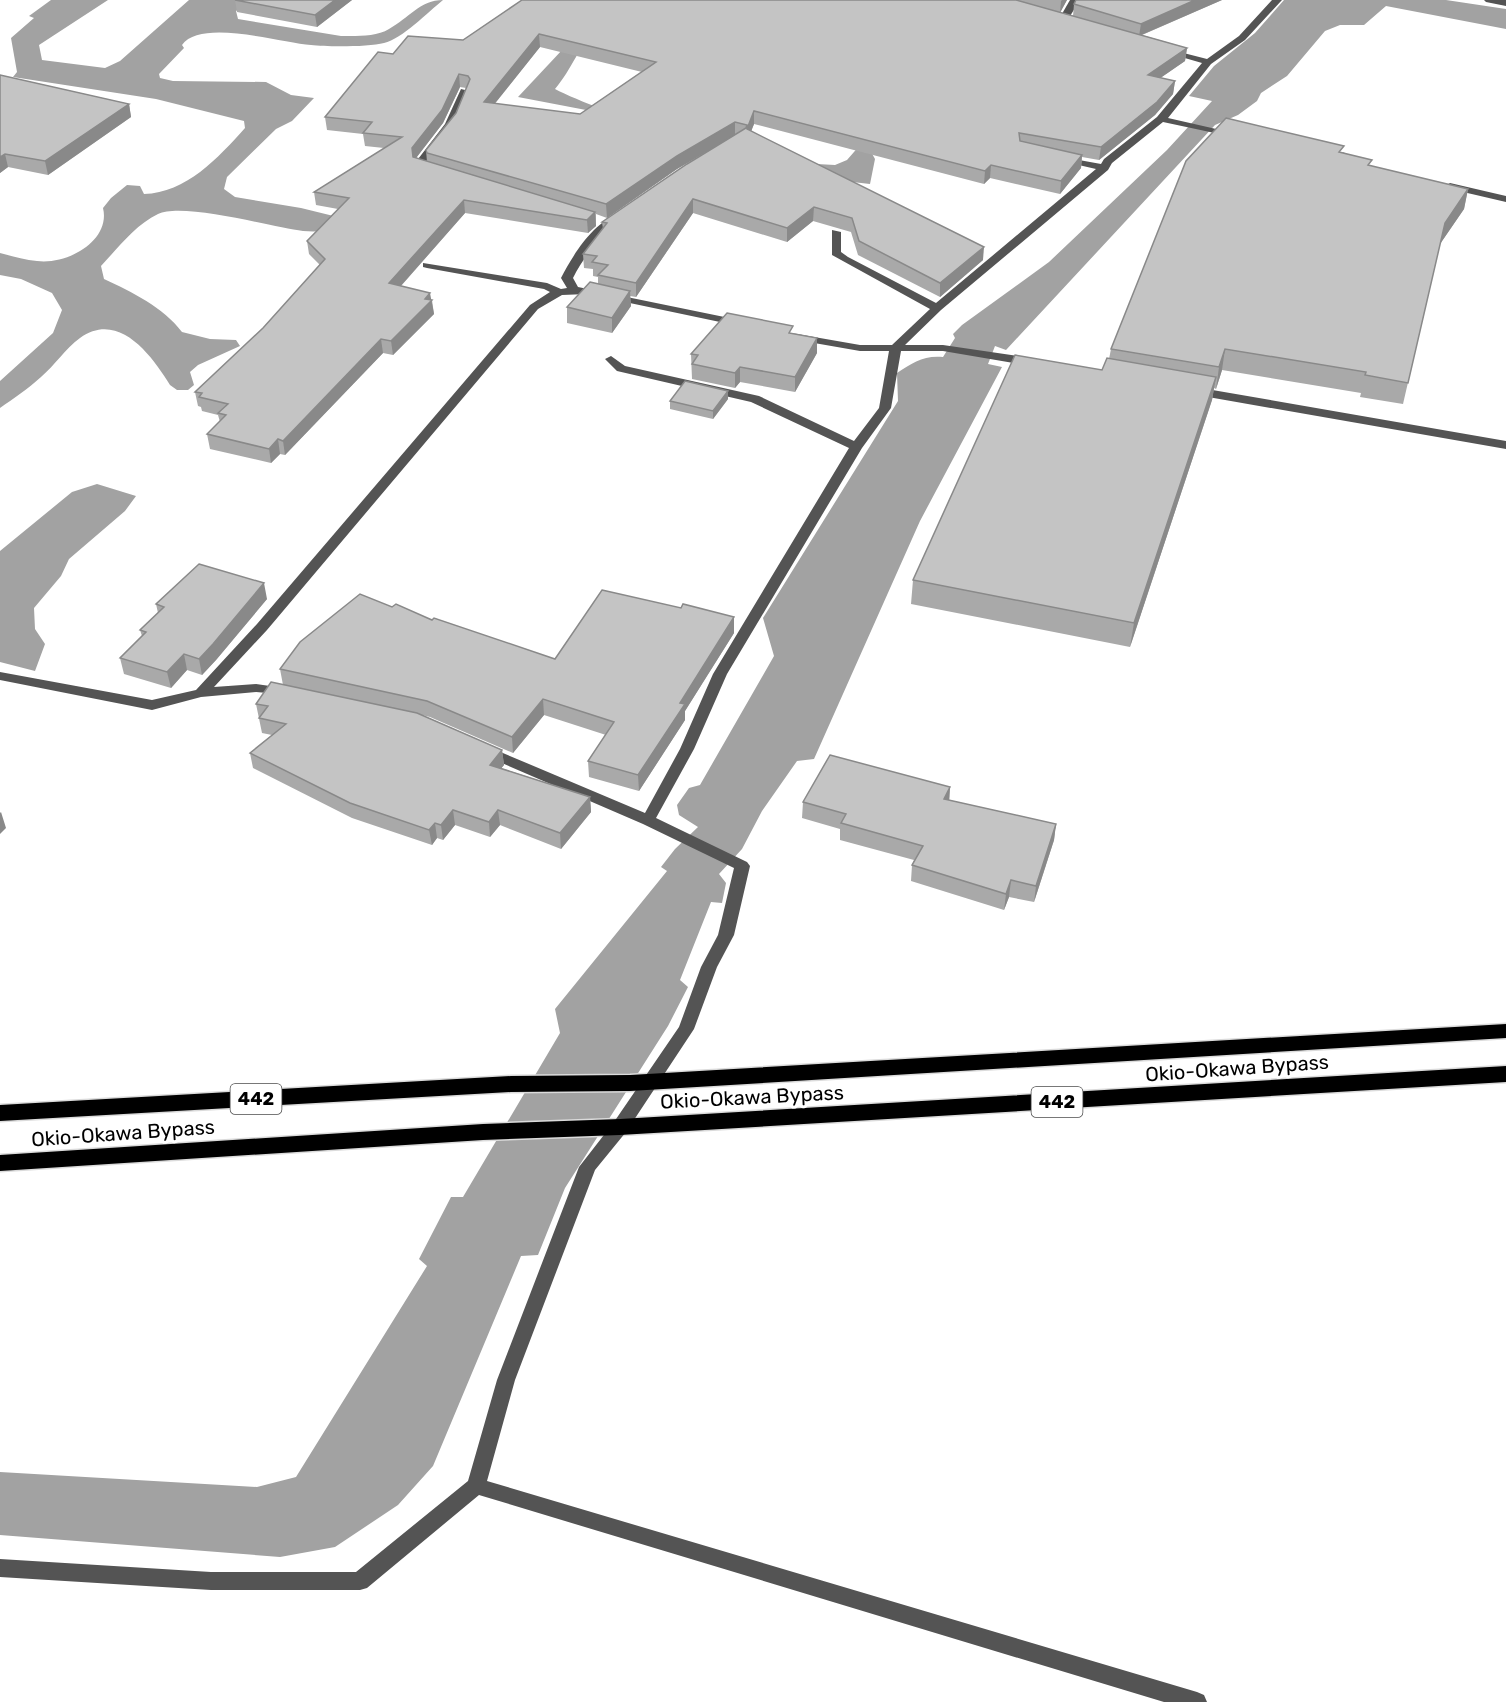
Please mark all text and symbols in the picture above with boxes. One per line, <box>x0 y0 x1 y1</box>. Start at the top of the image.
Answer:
street label: Okio-Okawa Bypass <box>1144 1050 1330 1086</box>
street label: Okio-Okawa Bypass <box>660 1080 844 1114</box>
road number: 442 <box>230 1084 282 1114</box>
road number: 442 <box>1032 1087 1082 1117</box>
street label: Okio-Okawa Bypass <box>30 1115 216 1151</box>

